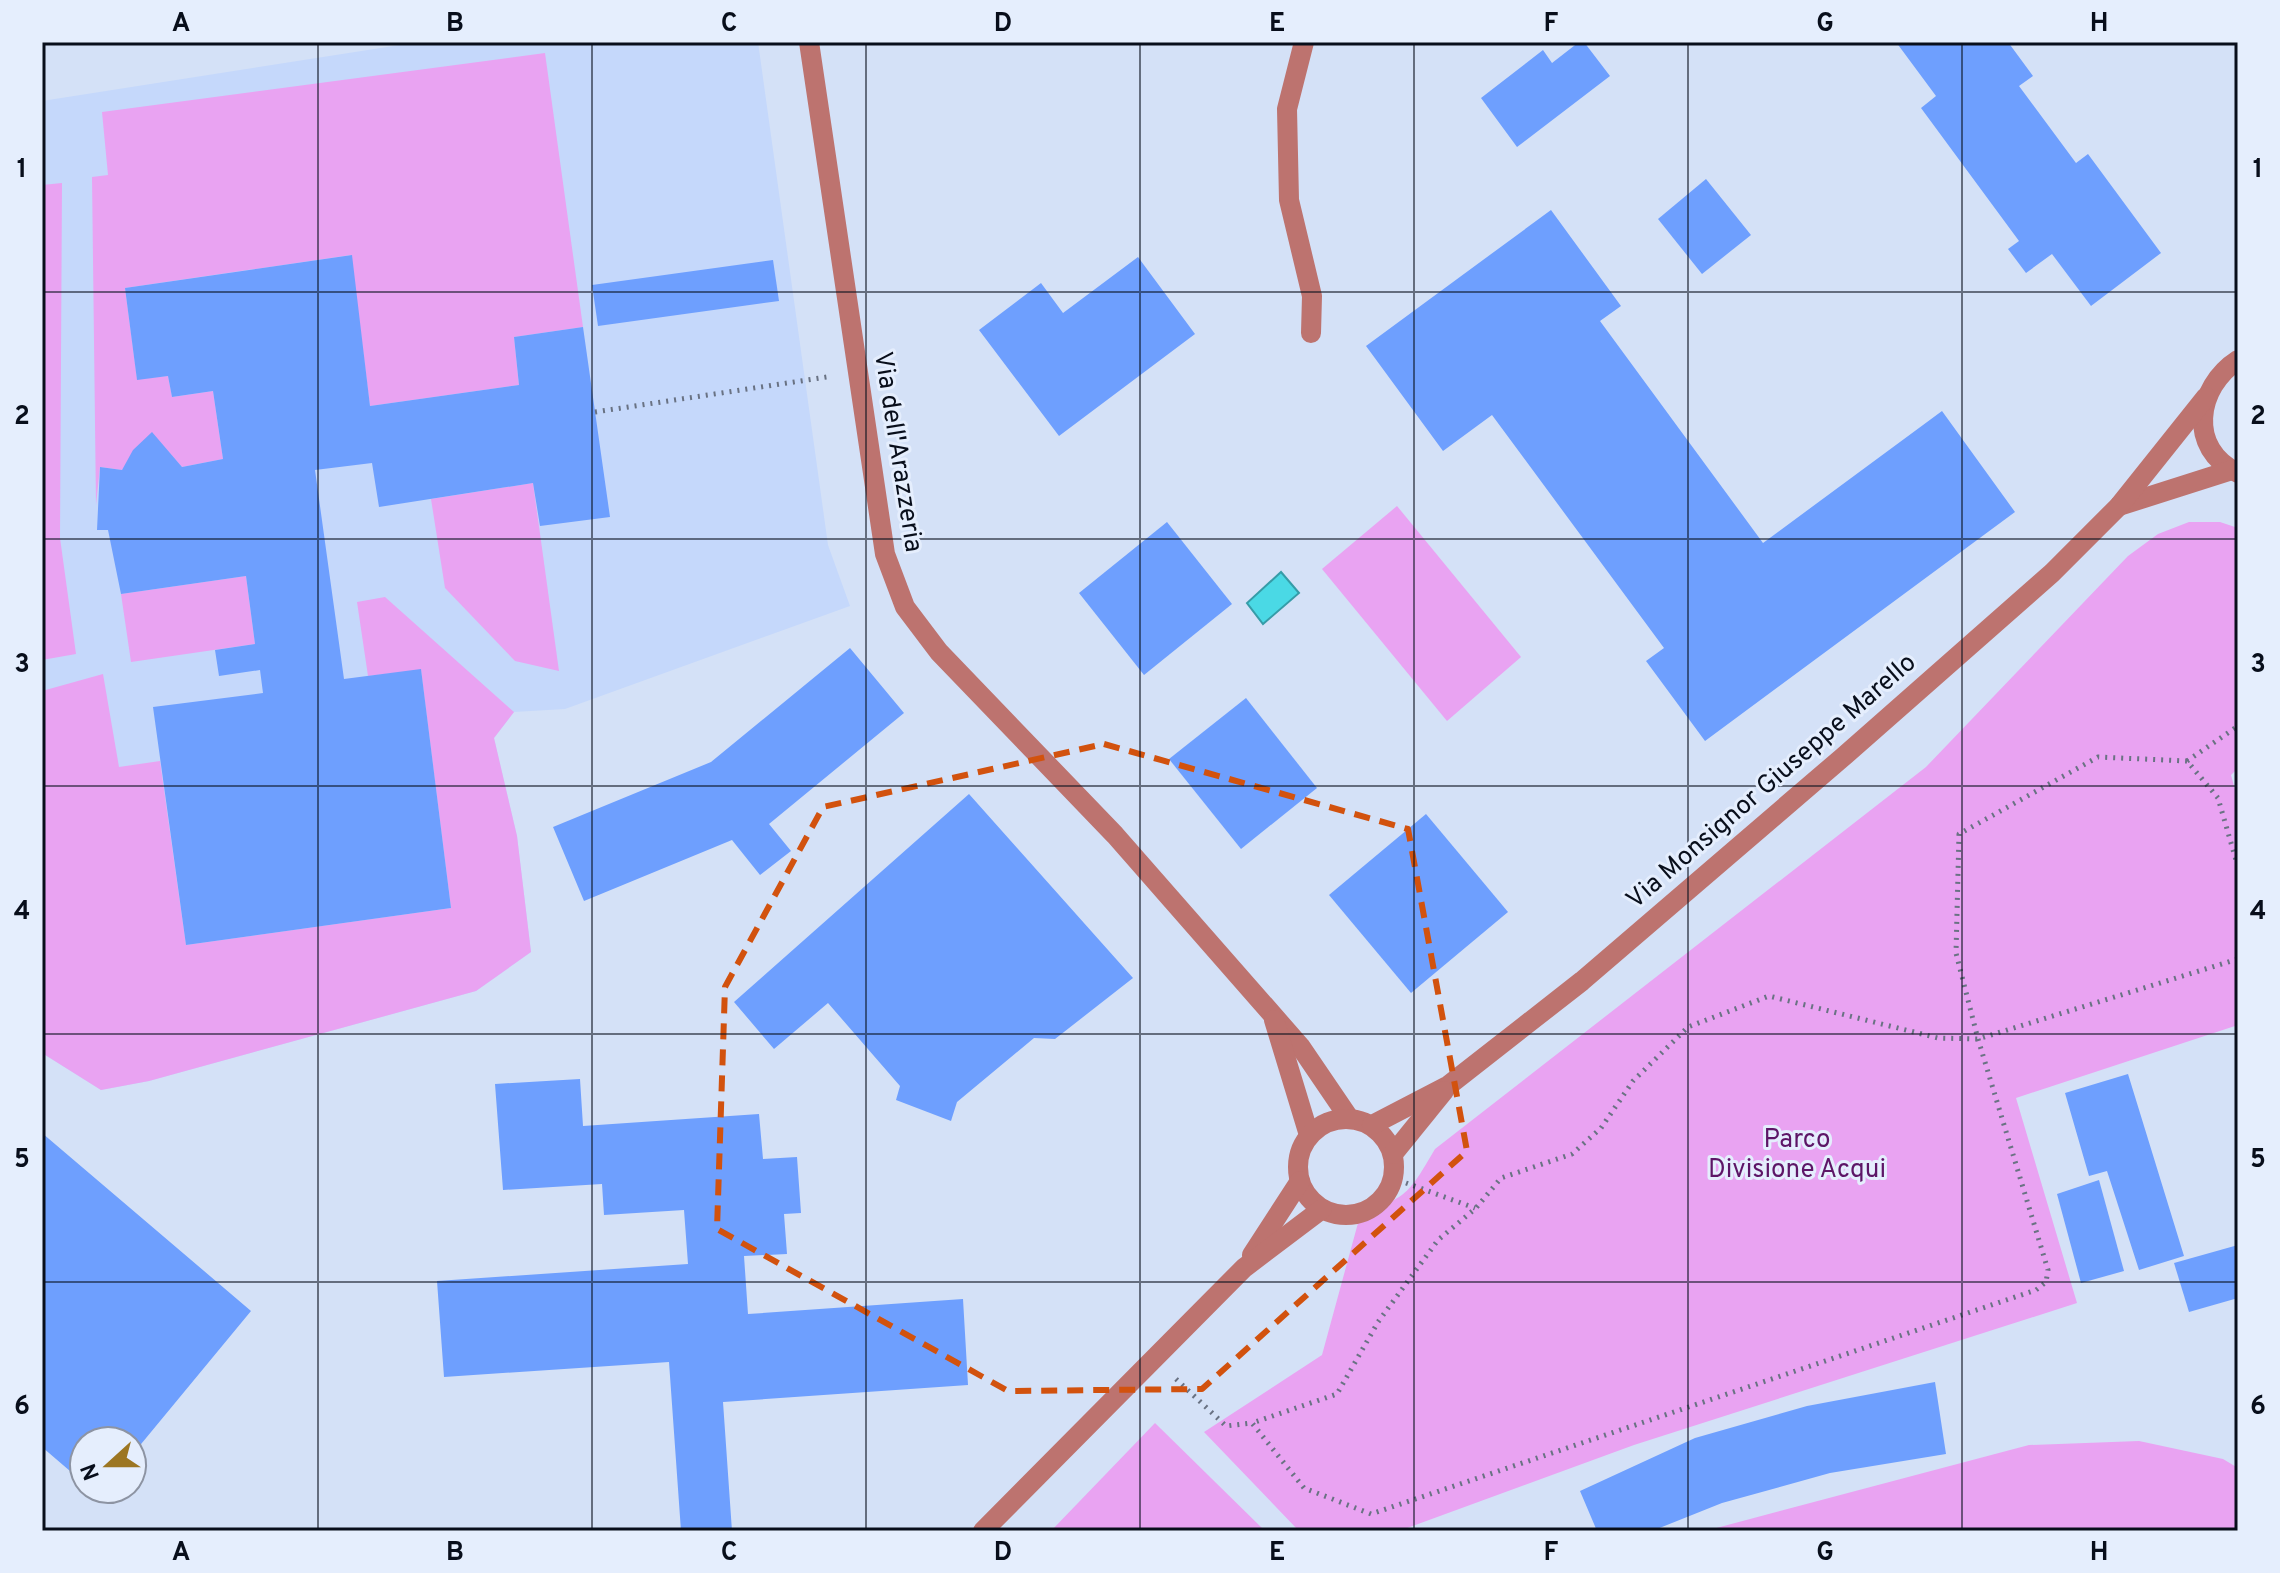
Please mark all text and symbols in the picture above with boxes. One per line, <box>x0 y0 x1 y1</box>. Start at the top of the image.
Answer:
text: A <box>172 8 190 41</box>
text: B <box>446 8 464 41</box>
text: C <box>721 8 737 41</box>
text: D <box>994 8 1012 41</box>
text: E <box>1269 8 1285 41</box>
text: F <box>1544 8 1559 41</box>
text: G <box>1816 8 1834 41</box>
text: H <box>2090 8 2108 41</box>
text: 1 <box>17 154 27 187</box>
text: 1 <box>2253 154 2263 187</box>
street label: Via dell'Arazzeria <box>865 349 929 555</box>
text: 2 <box>14 401 30 434</box>
text: 2 <box>2250 401 2266 434</box>
street label: Via Monsignor Giuseppe Marello <box>1620 647 1924 917</box>
text: 3 <box>14 649 30 682</box>
text: 3 <box>2250 649 2266 682</box>
text: 4 <box>14 896 30 929</box>
text: 4 <box>2250 896 2266 929</box>
park label: Parco Divisione Acqui <box>1708 1124 1886 1187</box>
text: 5 <box>14 1144 30 1177</box>
text: 5 <box>2250 1144 2266 1177</box>
text: 6 <box>14 1391 30 1424</box>
text: 6 <box>2250 1391 2266 1424</box>
north arrow <box>68 1425 148 1505</box>
text: N <box>76 1459 107 1483</box>
text: A <box>172 1537 190 1570</box>
text: B <box>446 1537 464 1570</box>
text: C <box>721 1537 737 1570</box>
text: D <box>994 1537 1012 1570</box>
text: E <box>1269 1537 1285 1570</box>
text: F <box>1544 1537 1559 1570</box>
text: G <box>1816 1537 1834 1570</box>
text: H <box>2090 1537 2108 1570</box>

